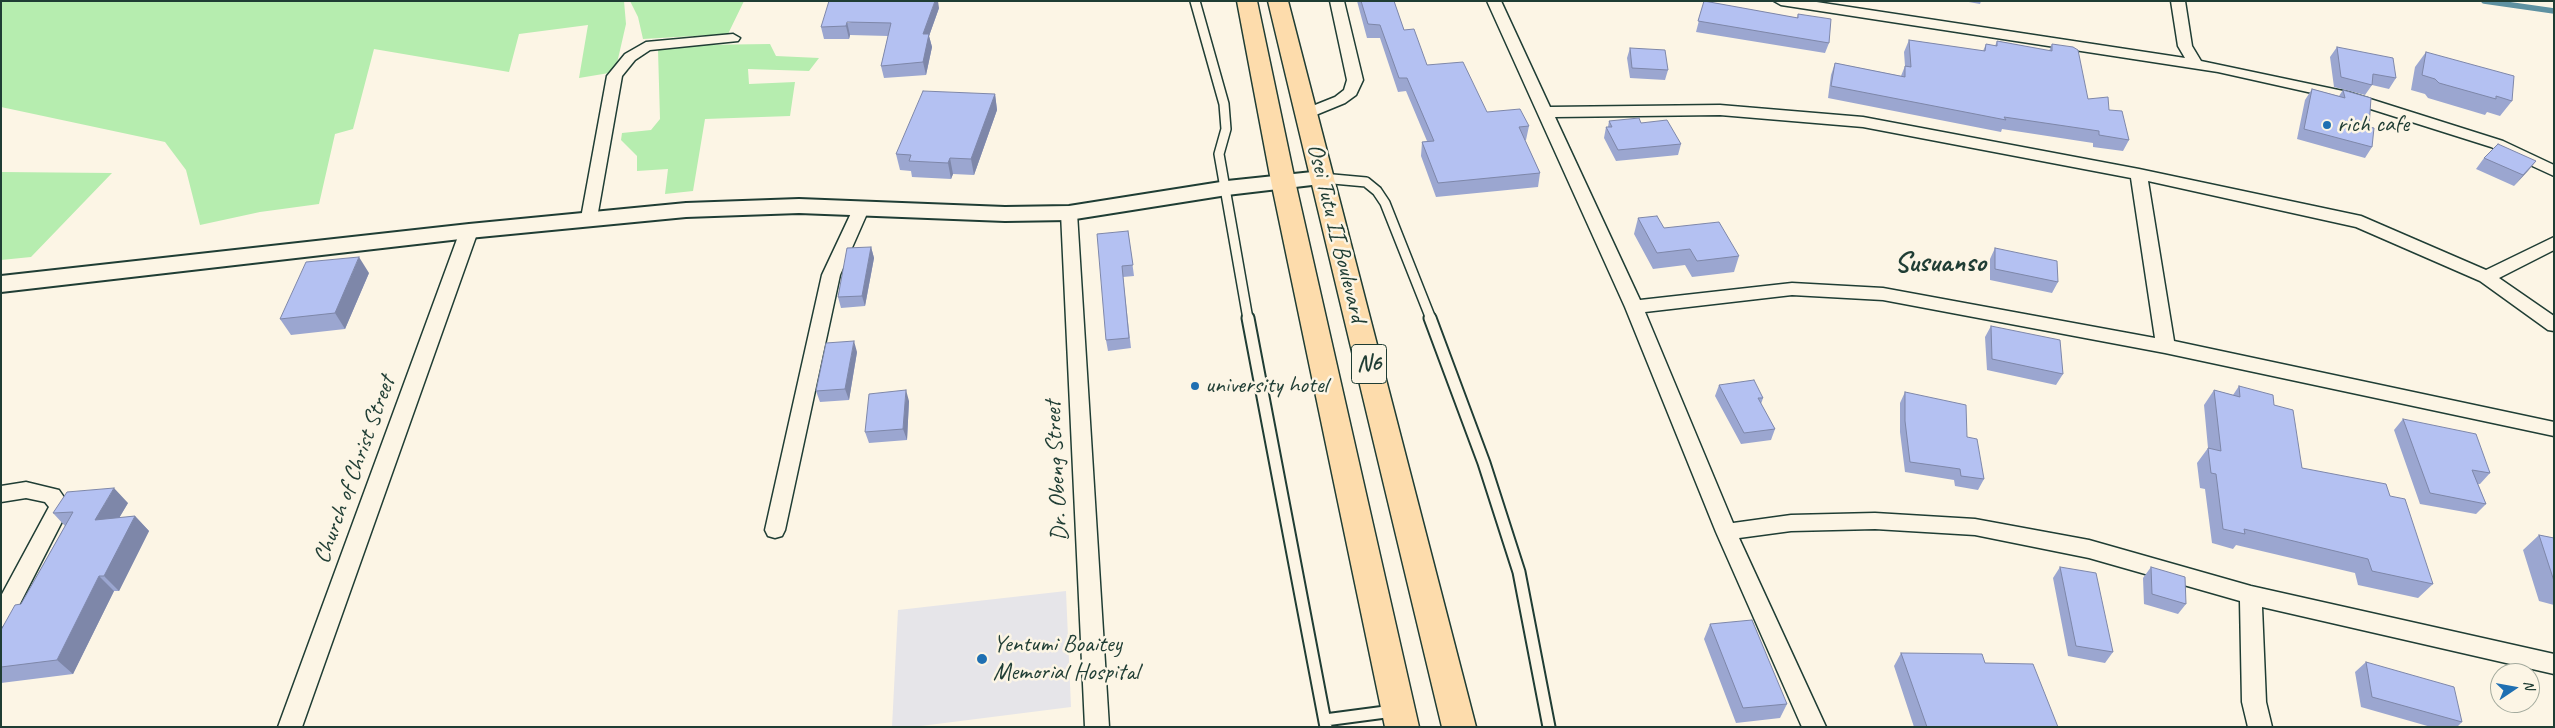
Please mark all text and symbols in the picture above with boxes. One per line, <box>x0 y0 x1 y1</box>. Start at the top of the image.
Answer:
place label: rich cafe <box>2337 111 2409 139</box>
marker: rich cafe <box>2321 119 2333 131</box>
street label: Osei Tutu II Boulevard <box>1300 141 1372 325</box>
district label: Susuanso <box>1894 246 1986 280</box>
road number: N6 <box>1352 344 1386 384</box>
place label: university hotel <box>1205 372 1328 400</box>
street label: Church of Christ Street <box>308 373 402 567</box>
marker: university hotel <box>1189 380 1201 392</box>
street label: Dr. Obeng Street <box>1039 400 1075 542</box>
place label: Yentumi Boaitey Memorial Hospital <box>993 631 1139 687</box>
marker: Yentumi Boaitey Memorial Hospital <box>975 652 989 666</box>
north arrow <box>2490 663 2540 713</box>
text: N <box>2520 679 2538 691</box>

